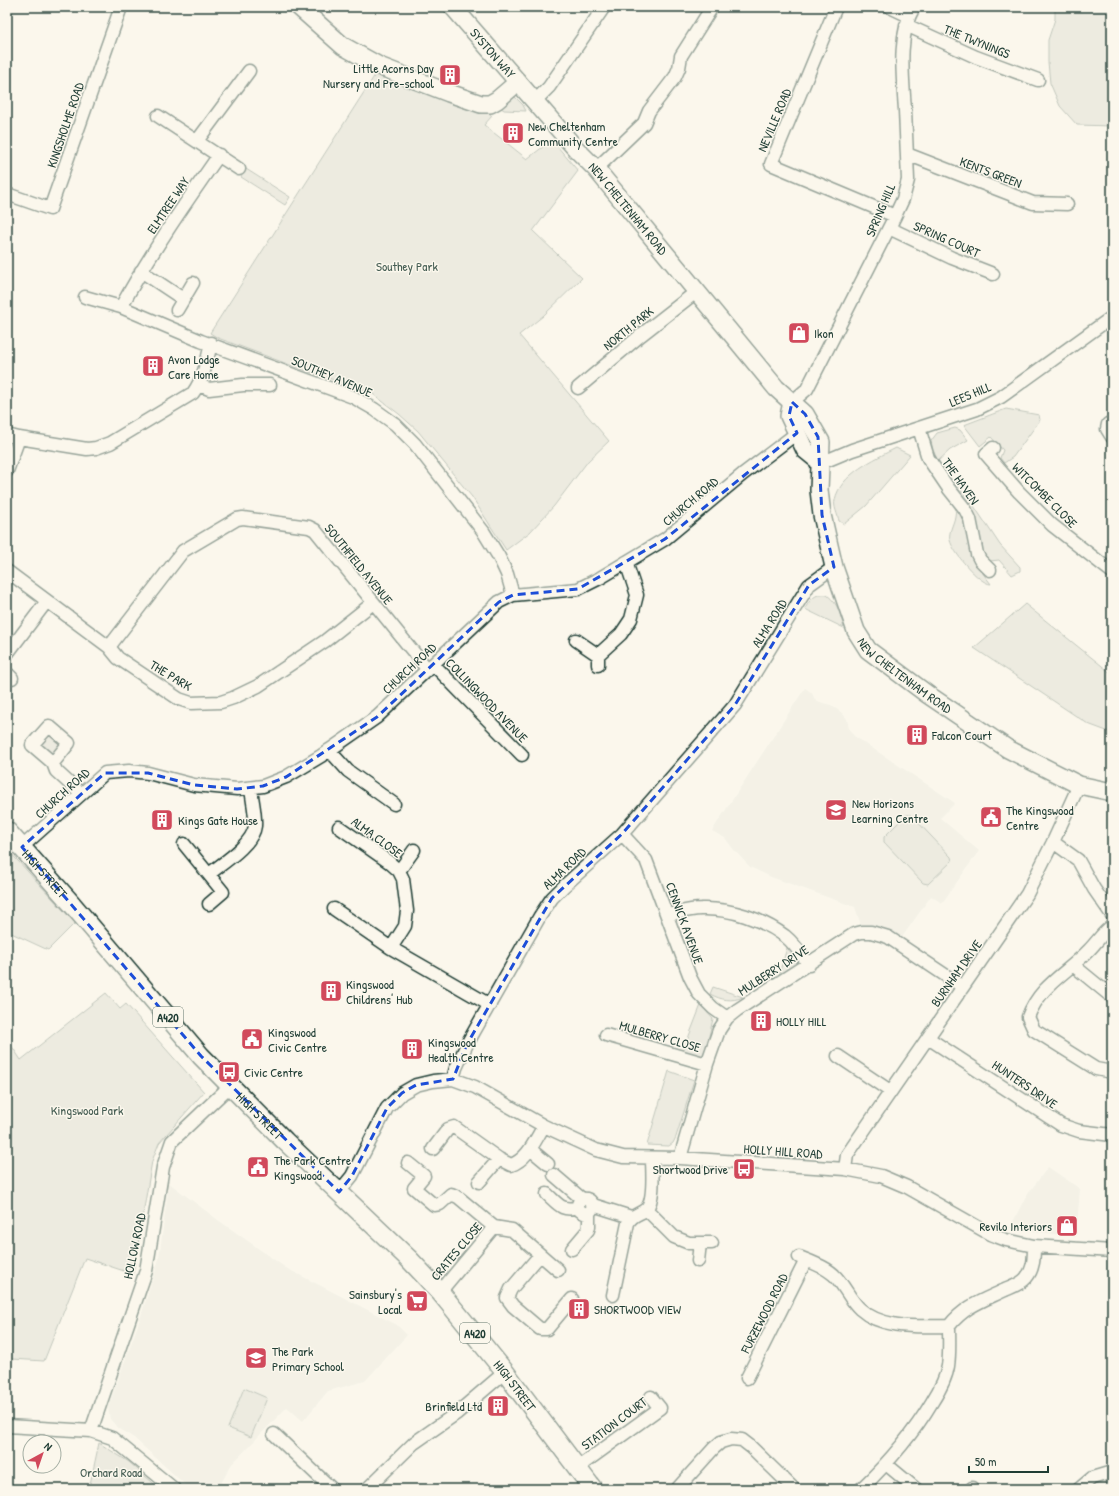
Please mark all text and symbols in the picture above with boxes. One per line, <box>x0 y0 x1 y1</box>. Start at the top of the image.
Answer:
street label: THE TWYNINGS <box>941 20 1013 62</box>
street label: SYSTON WAY <box>466 24 520 82</box>
place label: Little Acorns Day Nursery and Pre-school <box>323 59 435 92</box>
building icon: Little Acorns Day Nursery and Pre-school <box>437 62 463 88</box>
street label: KINGSHOLME ROAD <box>42 79 88 170</box>
street label: NEVILLE ROAD <box>753 85 796 154</box>
place label: New Cheltenham Community Centre <box>528 117 618 150</box>
building icon: New Cheltenham Community Centre <box>500 120 526 146</box>
street label: KENTS GREEN <box>957 152 1025 192</box>
street label: NEW CHELTENHAM ROAD <box>585 158 672 259</box>
street label: ELMTREE WAY <box>142 173 194 237</box>
street label: SPRING HILL <box>861 180 899 239</box>
street label: SPRING COURT <box>911 216 984 262</box>
park label: Southey Park <box>376 257 438 275</box>
street label: NORTH PARK <box>599 302 657 354</box>
shop icon: Ikon <box>786 320 812 346</box>
place label: Ikon <box>814 324 834 342</box>
place label: Avon Lodge Care Home <box>168 350 220 383</box>
street label: SOUTHEY AVENUE <box>289 351 375 401</box>
building icon: Avon Lodge Care Home <box>140 353 166 379</box>
street label: LEES HILL <box>946 377 994 411</box>
street label: THE HAVEN <box>938 454 984 508</box>
street label: WITCOMBE CLOSE <box>1008 458 1082 532</box>
street label: CHURCH ROAD <box>658 472 723 530</box>
street label: SOUTHFIELD AVENUE <box>321 520 397 608</box>
street label: ALMA ROAD <box>747 595 791 651</box>
street label: NEW CHELTENHAM ROAD <box>853 634 956 718</box>
street label: CHURCH ROAD <box>378 638 441 698</box>
street label: COLLINGWOOD AVENUE <box>442 654 532 746</box>
street label: THE PARK <box>147 655 196 695</box>
building icon: Falcon Court <box>904 722 930 748</box>
place label: Falcon Court <box>931 726 992 744</box>
street label: CHURCH ROAD <box>31 763 94 822</box>
place label: New Horizons Learning Centre <box>852 794 928 827</box>
school or university icon: New Horizons Learning Centre <box>823 797 849 823</box>
place label: The Kingswood Centre <box>1006 801 1074 834</box>
public building icon: The Kingswood Centre <box>978 804 1004 830</box>
building icon: Kings Gate House <box>149 807 175 833</box>
place label: Kings Gate House <box>178 811 258 829</box>
street label: ALMA CLOSE <box>348 812 406 862</box>
street label: ALMA ROAD <box>538 842 590 893</box>
street label: HIGH STREET <box>18 845 72 903</box>
street label: CENNICK AVENUE <box>662 880 708 967</box>
street label: BURNHAM DRIVE <box>926 936 986 1010</box>
street label: MULBERRY DRIVE <box>734 940 812 1000</box>
place label: Kingswood Childrens' Hub <box>346 975 413 1008</box>
building icon: Kingswood Childrens' Hub <box>318 978 344 1004</box>
road number: A420 <box>153 1007 183 1027</box>
building icon: HOLLY HILL <box>748 1008 774 1034</box>
place label: HOLLY HILL <box>776 1012 827 1030</box>
street label: MULBERRY CLOSE <box>617 1016 703 1056</box>
place label: Kingswood Civic Centre <box>268 1023 327 1056</box>
public building icon: Kingswood Civic Centre <box>239 1026 265 1052</box>
place label: Kingswood Health Centre <box>428 1033 494 1066</box>
building icon: Kingswood Health Centre <box>399 1036 425 1062</box>
street label: HUNTERS DRIVE <box>989 1056 1061 1113</box>
bus stop icon: Civic Centre <box>216 1059 242 1085</box>
place label: Civic Centre <box>244 1063 303 1081</box>
street label: HIGH STREET <box>232 1088 288 1144</box>
park label: Kingswood Park <box>51 1101 124 1119</box>
street label: HOLLY HILL ROAD <box>743 1139 824 1163</box>
place label: The Park Centre Kingswood <box>274 1151 351 1184</box>
public building icon: The Park Centre Kingswood <box>245 1154 271 1180</box>
bus stop icon: Shortwood Drive <box>731 1156 757 1182</box>
place label: Shortwood Drive <box>653 1160 728 1178</box>
street label: HOLLOW ROAD <box>118 1211 150 1281</box>
shop icon: Revilo Interiors <box>1054 1213 1080 1239</box>
place label: Revilo Interiors <box>979 1217 1052 1235</box>
street label: CRATES CLOSE <box>426 1218 486 1284</box>
street label: FURZEWOOD ROAD <box>736 1269 792 1357</box>
place label: Sainsbury's Local <box>349 1285 403 1318</box>
supermarket icon: Sainsbury's Local <box>404 1288 430 1314</box>
building icon: SHORTWOOD VIEW <box>566 1296 592 1322</box>
place label: SHORTWOOD VIEW <box>594 1300 681 1318</box>
road number: A420 <box>460 1323 490 1343</box>
place label: The Park Primary School <box>272 1342 345 1375</box>
school or university icon: The Park Primary School <box>243 1345 269 1371</box>
street label: HIGH STREET <box>490 1356 541 1416</box>
street label: STATION COURT <box>577 1392 651 1454</box>
building icon: Brinfield Ltd <box>485 1393 511 1419</box>
place label: Brinfield Ltd <box>425 1397 482 1415</box>
north arrow <box>22 1434 62 1474</box>
text: N <box>42 1439 55 1454</box>
scale bar <box>969 1448 1048 1474</box>
text: 50 m <box>975 1453 996 1470</box>
park label: Orchard Road <box>80 1463 142 1481</box>

